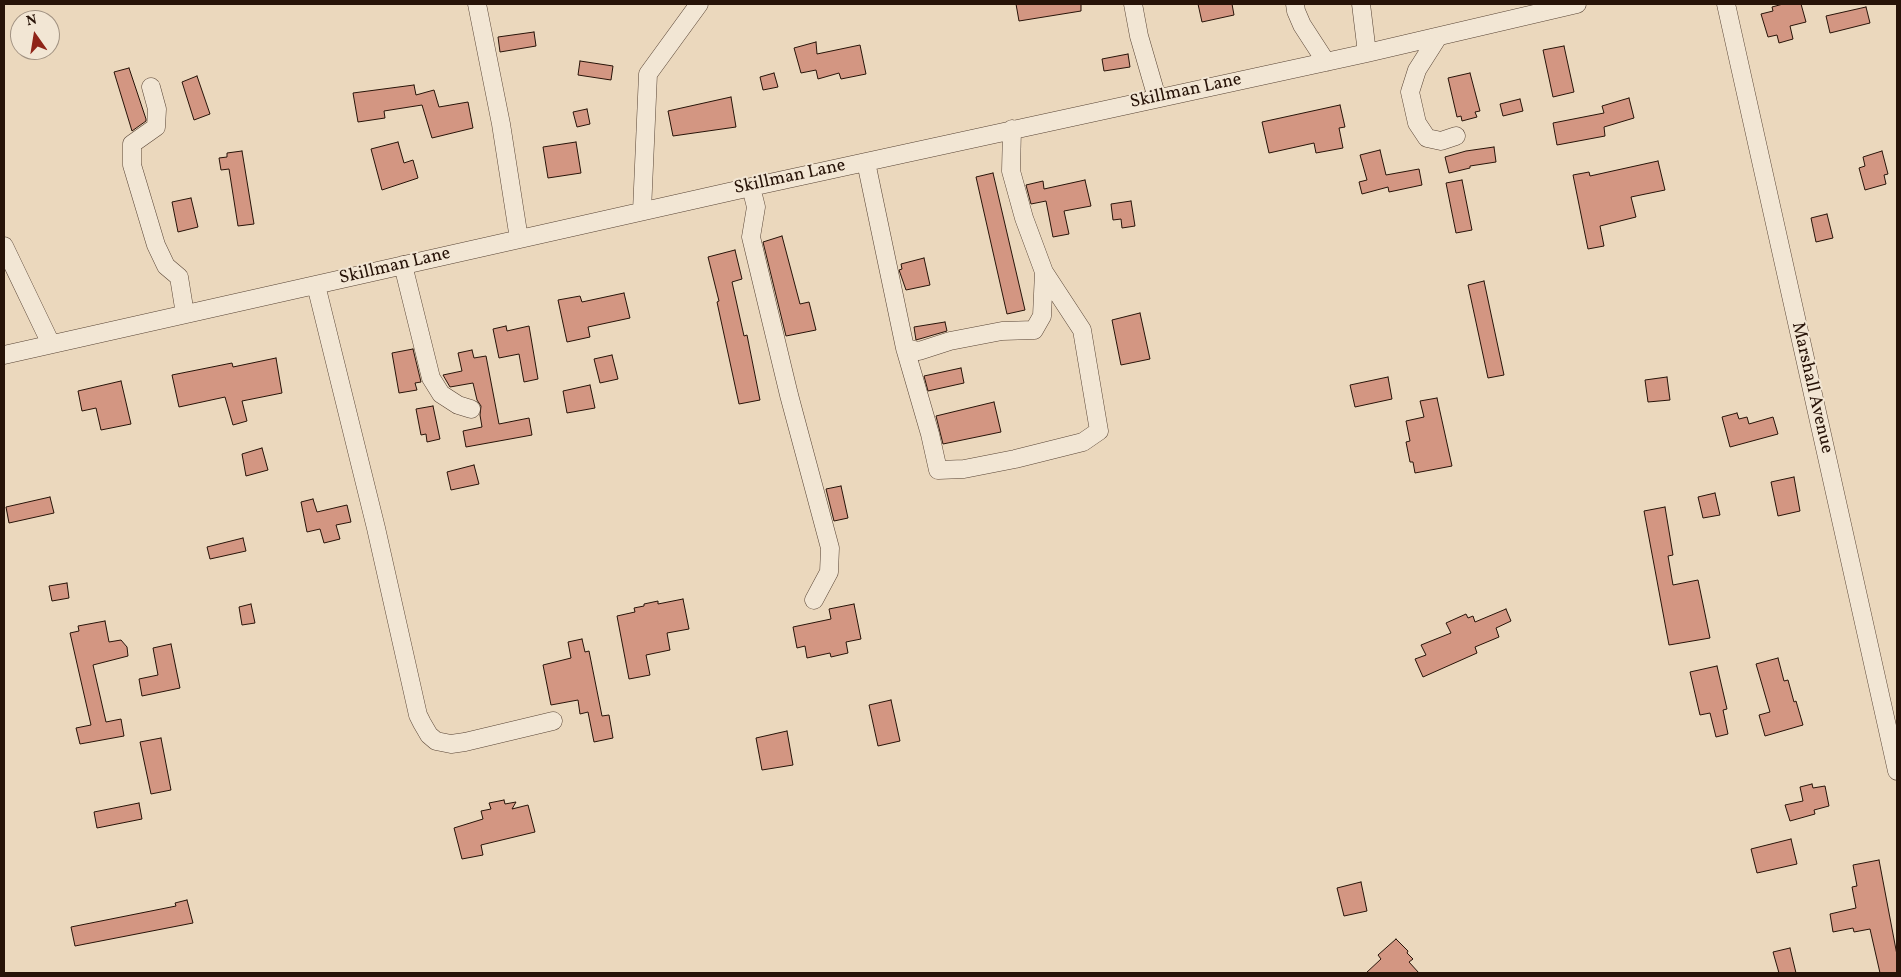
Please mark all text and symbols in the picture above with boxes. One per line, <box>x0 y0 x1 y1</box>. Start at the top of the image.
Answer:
north arrow <box>10 10 60 60</box>
text: N <box>25 10 39 31</box>
street label: Skillman Lane <box>1128 70 1244 114</box>
street label: Skillman Lane <box>732 156 848 200</box>
street label: Skillman Lane <box>337 244 453 290</box>
street label: Marshall Avenue <box>1785 320 1837 456</box>

